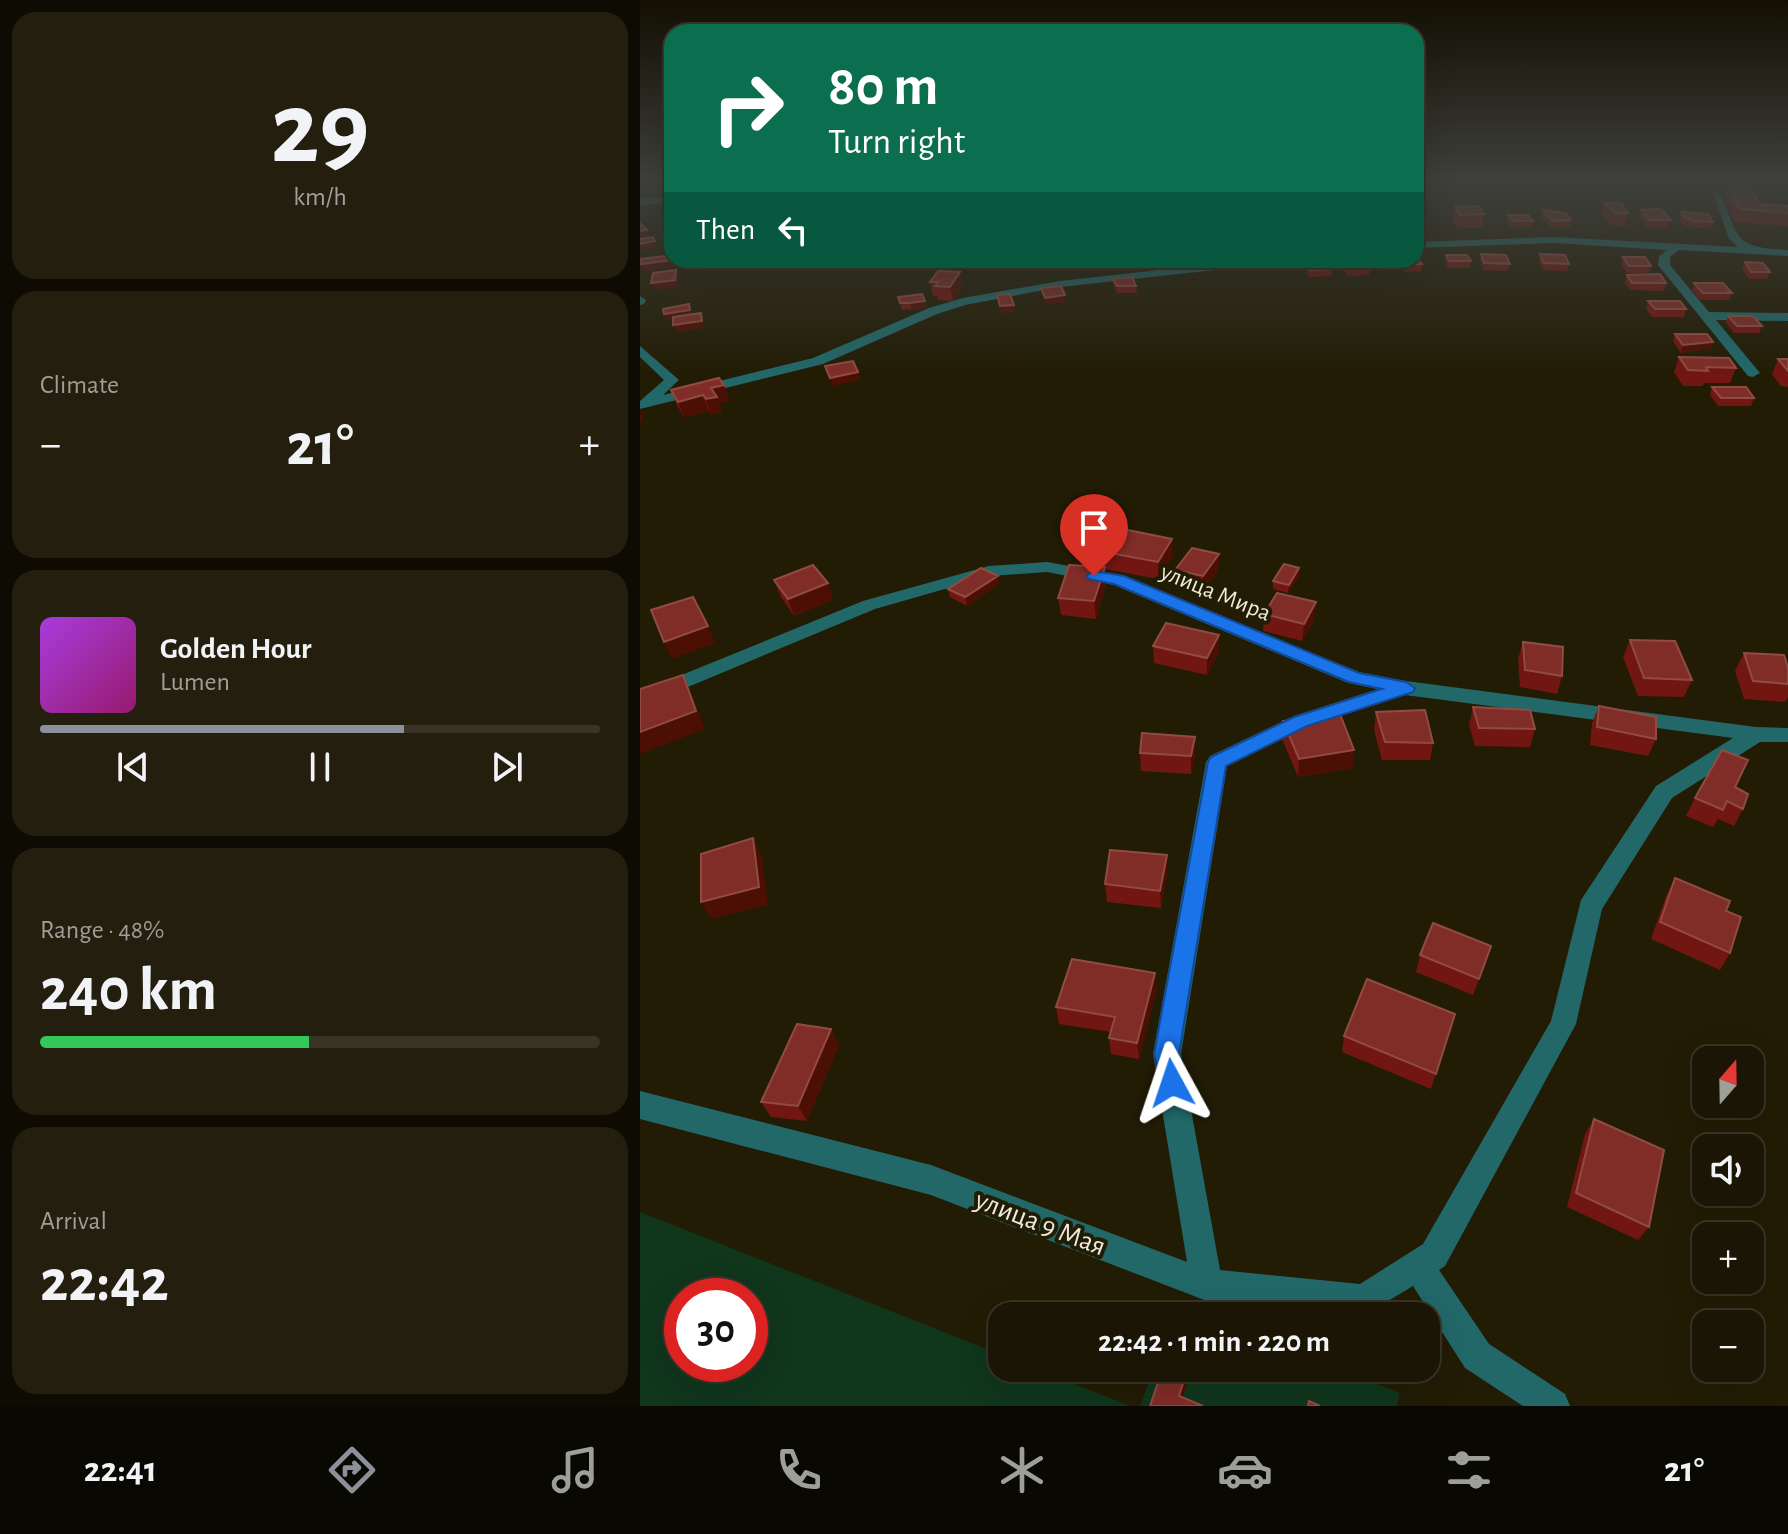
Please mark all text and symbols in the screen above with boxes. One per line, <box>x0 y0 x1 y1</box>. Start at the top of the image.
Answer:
icon: right <box>696 56 800 160</box>
text: 80 m <box>828 59 938 115</box>
text: 29 <box>270 78 370 182</box>
text: Turn right <box>828 124 965 160</box>
text: km/h <box>293 184 347 210</box>
icon: left <box>771 208 815 252</box>
text: Then <box>696 215 755 245</box>
text: Climate <box>40 372 119 398</box>
text: 21° <box>286 416 354 476</box>
text: − <box>40 423 61 467</box>
text: + <box>579 423 600 467</box>
pin <box>1060 494 1128 576</box>
icon: arrive <box>1072 506 1116 550</box>
street label: улица Мира <box>1156 560 1274 626</box>
text: Golden Hour <box>160 634 312 664</box>
text: Lumen <box>160 669 230 695</box>
icon: previous <box>111 745 155 789</box>
icon: pause <box>298 745 342 789</box>
icon: next <box>485 745 529 789</box>
text: Range · 48% <box>40 917 165 943</box>
text: 240 km <box>40 961 217 1021</box>
position arrow <box>1130 1041 1214 1125</box>
north arrow <box>1692 1046 1764 1118</box>
map controls <box>1692 1046 1764 1382</box>
button: sound <box>1692 1134 1764 1206</box>
street label: улица 9 Мая <box>970 1186 1109 1262</box>
text: Arrival <box>40 1208 107 1234</box>
button: + <box>1692 1222 1764 1294</box>
text: 22:42 <box>40 1252 169 1312</box>
speed limit sign: 30 <box>664 1278 768 1382</box>
button: − <box>1692 1310 1764 1382</box>
text: 22:42 · 1 min · 220 m <box>1098 1327 1330 1357</box>
icon: directions <box>324 1442 380 1498</box>
icon: music <box>547 1442 603 1498</box>
icon: phone <box>771 1442 827 1498</box>
icon: climate <box>994 1442 1050 1498</box>
icon: car <box>1217 1442 1273 1498</box>
icon: filters <box>1441 1442 1497 1498</box>
text: 22:41 <box>84 1452 157 1488</box>
text: 21° <box>1664 1452 1704 1488</box>

